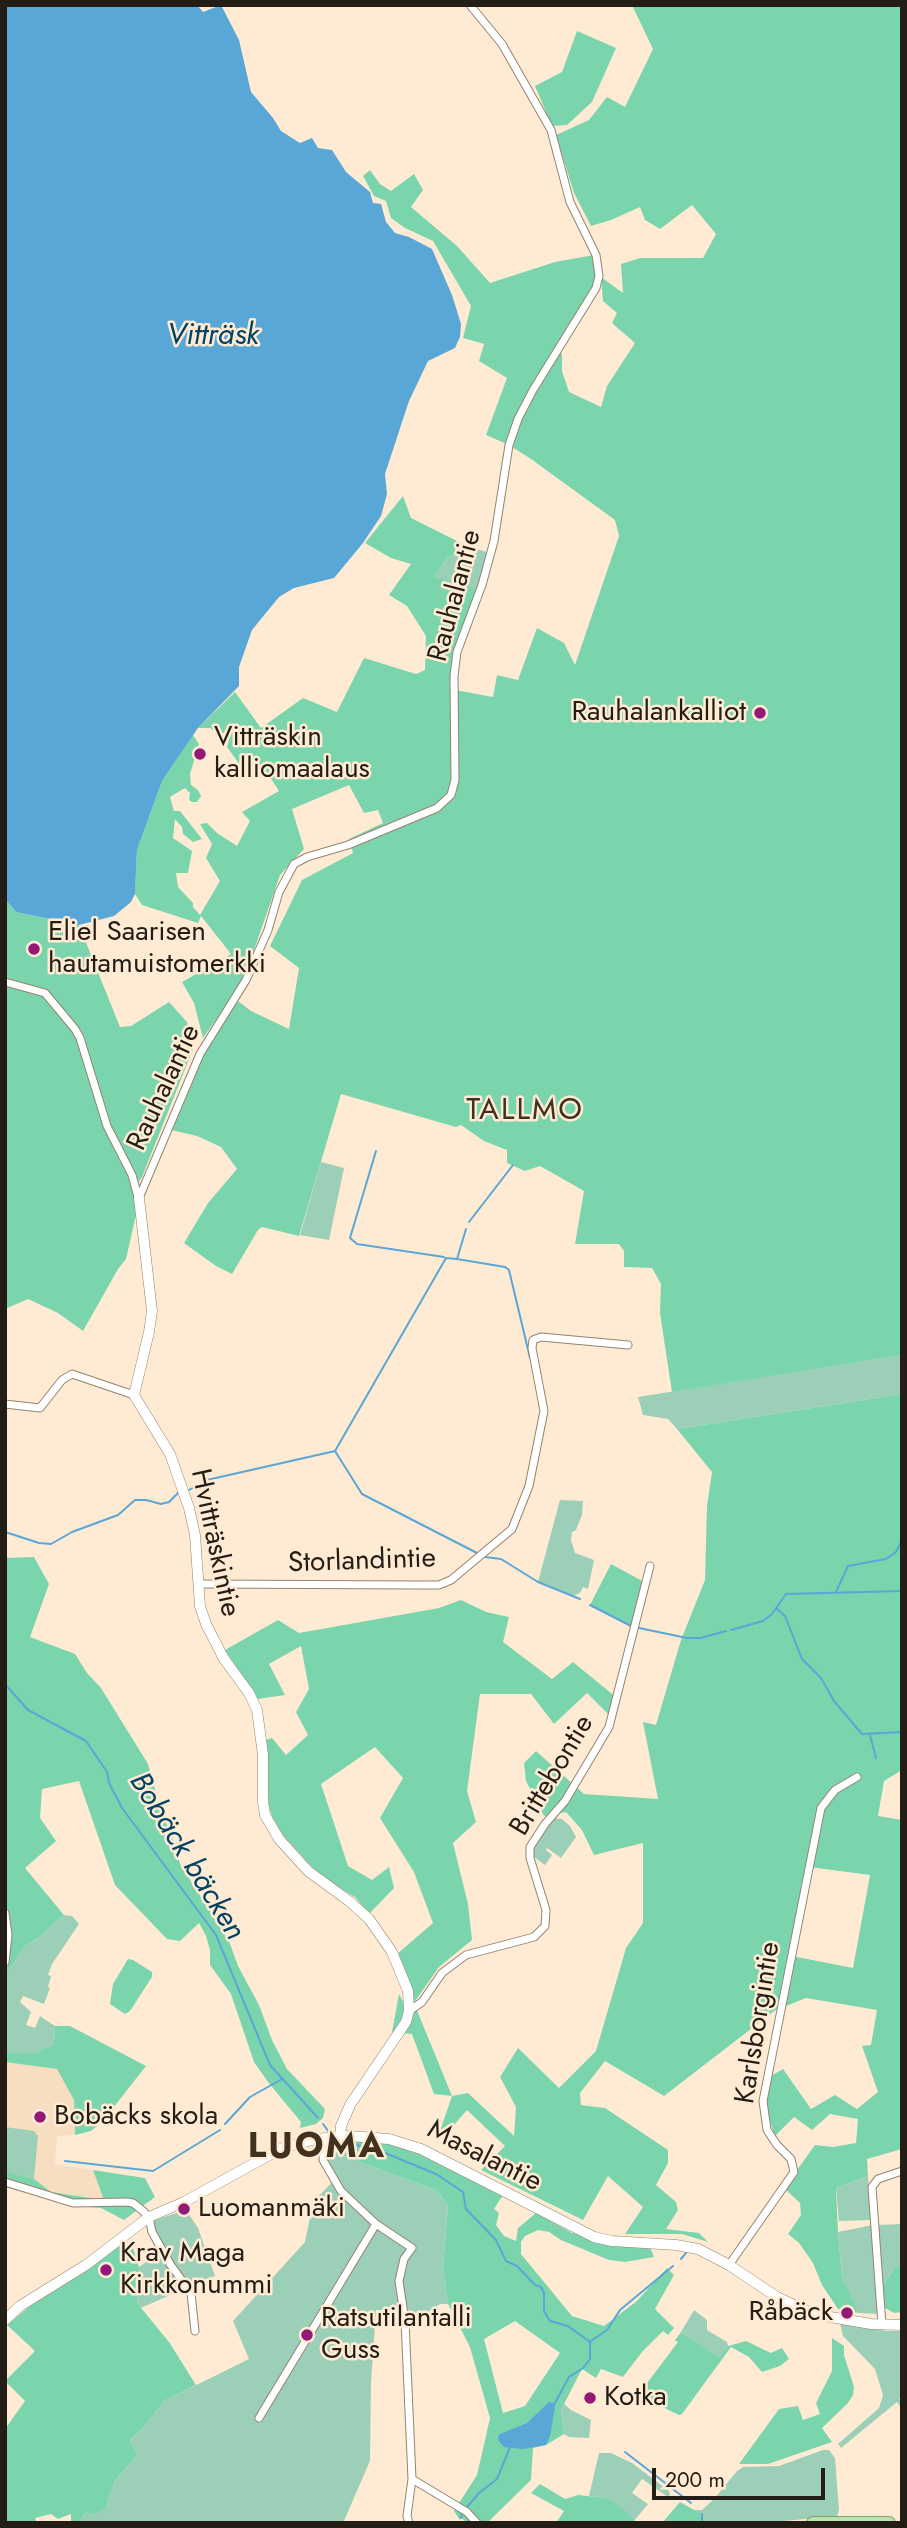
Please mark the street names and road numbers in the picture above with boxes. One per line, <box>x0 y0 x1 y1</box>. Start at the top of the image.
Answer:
street label: Rauhalantie <box>422 526 490 666</box>
street label: Rauhalantie <box>121 1020 209 1156</box>
street label: Hvitträskintie <box>182 1466 246 1620</box>
street label: Storlandintie <box>287 1543 437 1581</box>
street label: Brittebontie <box>504 1710 602 1842</box>
street label: Karlsborgintie <box>730 1940 788 2106</box>
street label: Masalantie <box>421 2114 547 2200</box>

